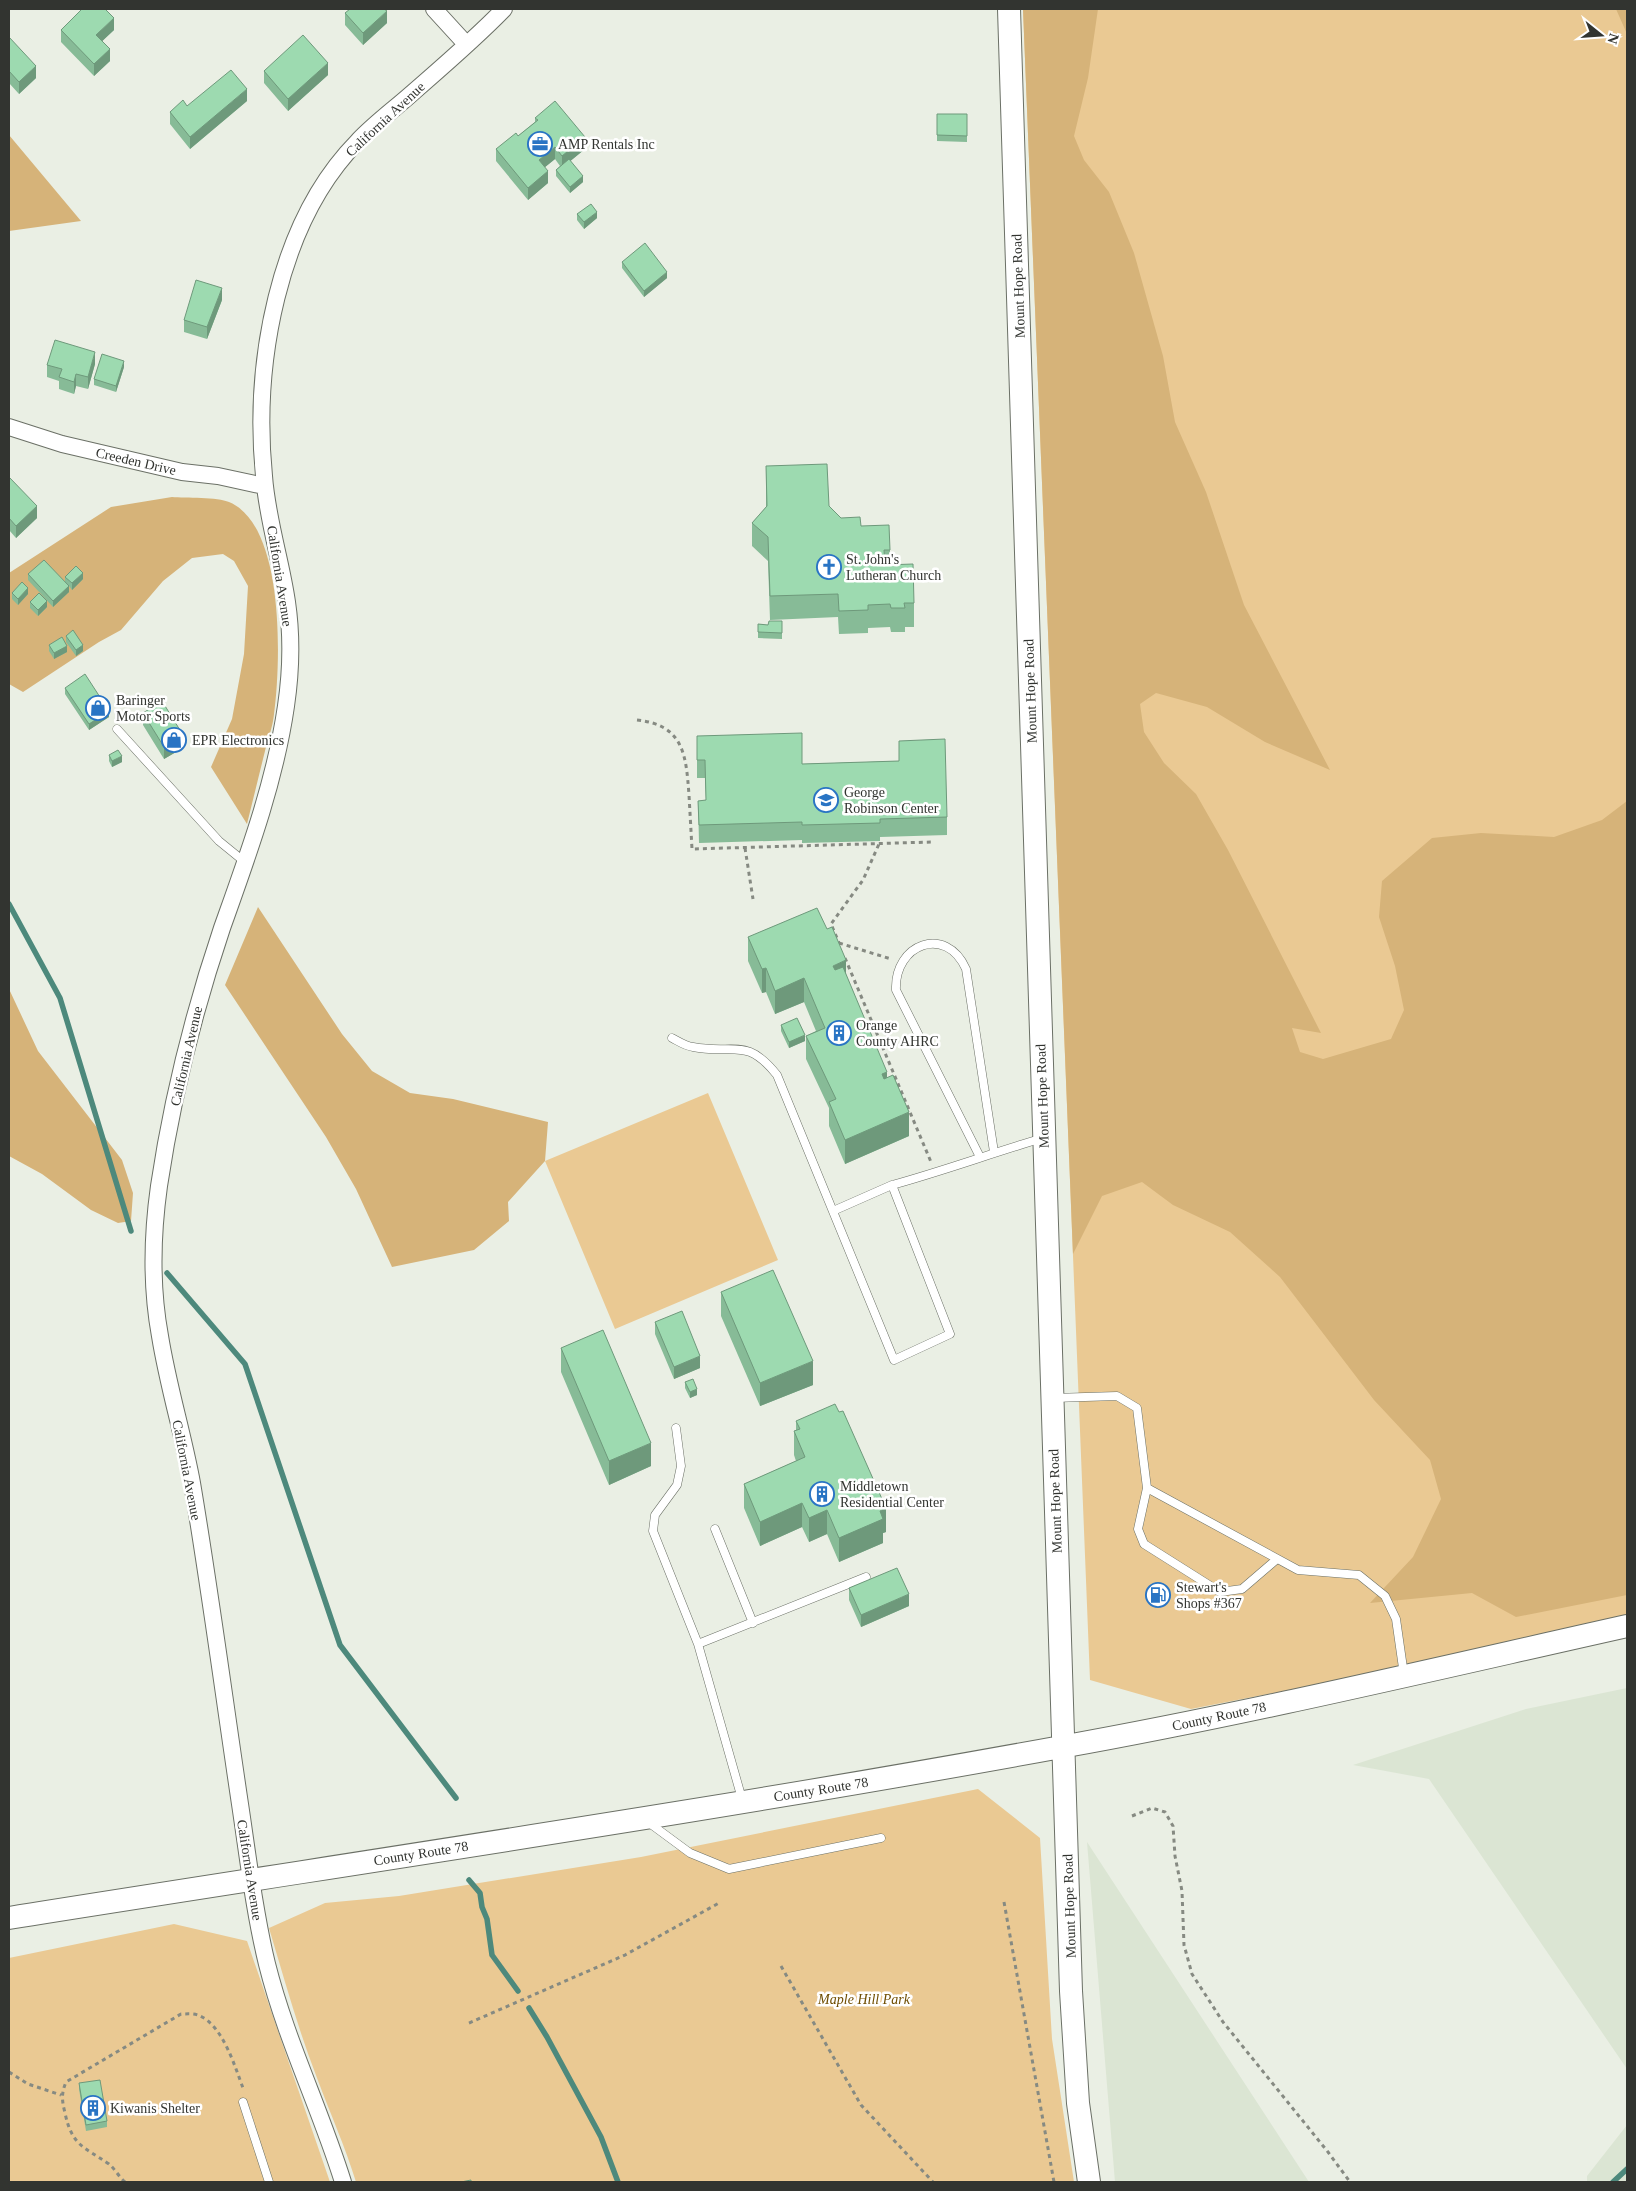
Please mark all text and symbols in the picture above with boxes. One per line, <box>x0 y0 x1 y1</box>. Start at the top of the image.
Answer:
north arrow <box>1576 10 1626 60</box>
text: N <box>1604 32 1622 46</box>
street label: California Avenue <box>343 79 428 160</box>
office icon: AMP Rentals Inc <box>527 131 553 157</box>
place label: AMP Rentals Inc <box>558 137 655 152</box>
street label: Mount Hope Road <box>1009 234 1028 338</box>
street label: Creeden Drive <box>94 445 178 478</box>
street label: California Avenue <box>264 525 295 628</box>
place label: St. John's Lutheran Church <box>846 552 941 583</box>
church icon: St. John's Lutheran Church <box>816 554 842 580</box>
street label: Mount Hope Road <box>1021 639 1040 743</box>
place label: Baringer Motor Sports <box>116 693 190 724</box>
shop icon: Baringer Motor Sports <box>85 695 111 721</box>
shop icon: EPR Electronics <box>161 727 187 753</box>
place label: EPR Electronics <box>192 733 284 748</box>
place label: George Robinson Center <box>844 785 939 816</box>
school or university icon: George Robinson Center <box>813 787 839 813</box>
street label: California Avenue <box>168 1005 205 1107</box>
place label: Orange County AHRC <box>856 1018 939 1049</box>
building icon: Orange County AHRC <box>826 1020 852 1046</box>
street label: Mount Hope Road <box>1033 1044 1052 1148</box>
street label: California Avenue <box>169 1419 204 1522</box>
street label: Mount Hope Road <box>1046 1449 1065 1553</box>
place label: Middletown Residential Center <box>840 1479 944 1510</box>
building icon: Middletown Residential Center <box>809 1481 835 1507</box>
place label: Stewart's Shops #367 <box>1176 1580 1242 1611</box>
fuel station icon: Stewart's Shops #367 <box>1145 1582 1171 1608</box>
street label: County Route 78 <box>1171 1699 1267 1734</box>
street label: County Route 78 <box>773 1775 869 1804</box>
street label: California Avenue <box>234 1819 265 1922</box>
street label: County Route 78 <box>373 1839 469 1868</box>
street label: Mount Hope Road <box>1060 1854 1079 1958</box>
park label: Maple Hill Park <box>817 1992 911 2007</box>
building icon: Kiwanis Shelter <box>80 2095 106 2121</box>
place label: Kiwanis Shelter <box>110 2101 200 2116</box>

